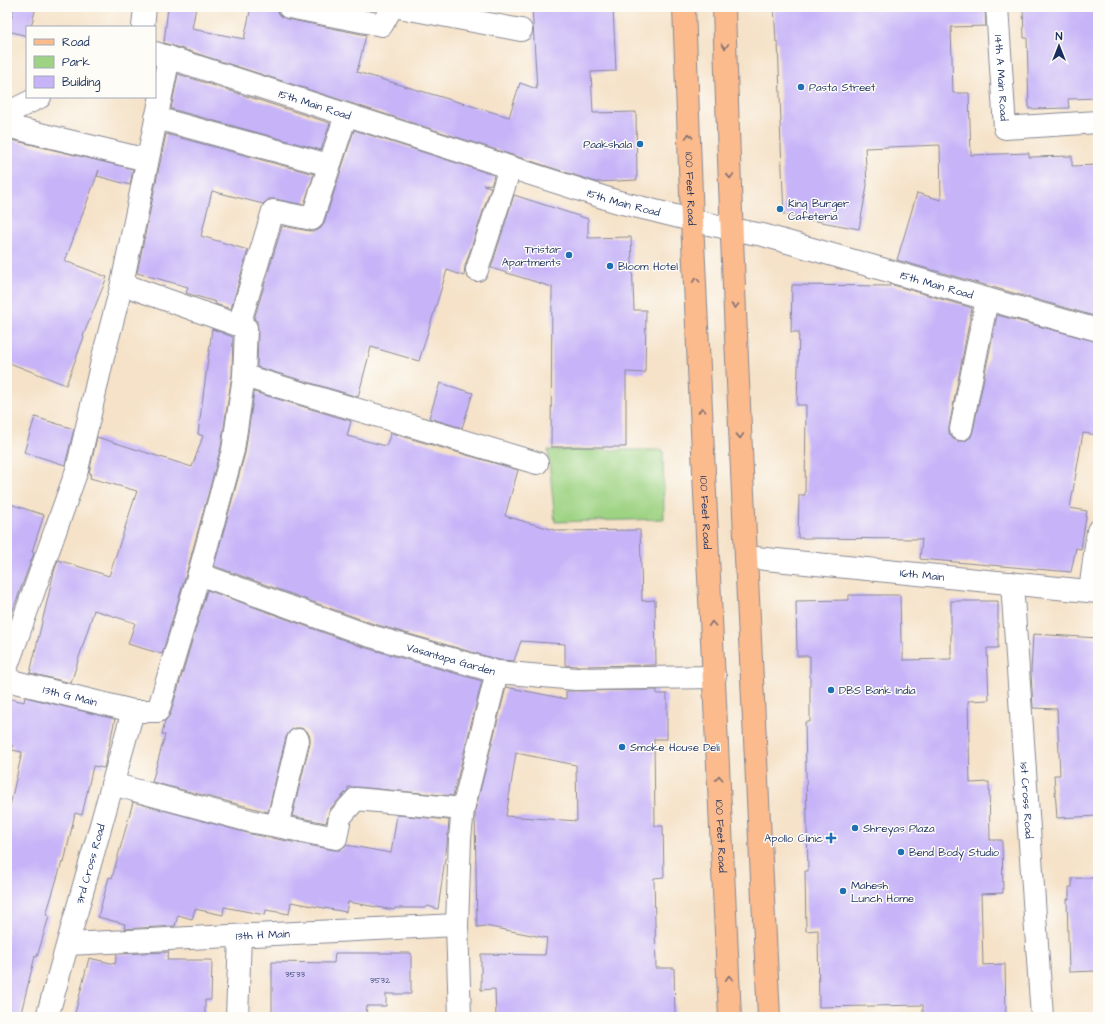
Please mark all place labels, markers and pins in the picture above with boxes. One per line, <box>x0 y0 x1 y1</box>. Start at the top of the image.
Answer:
place label: Pasta Street <box>809 80 876 95</box>
marker: Pasta Street <box>796 82 806 92</box>
place label: Paakshala <box>583 137 632 152</box>
marker: Paakshala <box>635 139 645 149</box>
place label: King Burger Cafeteria <box>788 196 849 224</box>
marker: King Burger Cafeteria <box>775 204 785 214</box>
place label: Tristar Apartments <box>502 242 561 270</box>
marker: Tristar Apartments <box>564 250 574 260</box>
place label: Bloom Hotel <box>618 259 678 274</box>
marker: Bloom Hotel <box>605 261 615 271</box>
place label: DBS Bank India <box>839 683 916 698</box>
marker: DBS Bank India <box>826 685 836 695</box>
place label: Smoke House Deli <box>630 740 720 755</box>
marker: Smoke House Deli <box>617 742 627 752</box>
place label: Shreyas Plaza <box>863 821 935 837</box>
marker: Shreyas Plaza <box>850 823 860 833</box>
place label: Apollo Clinic <box>764 831 823 846</box>
marker: Apollo Clinic <box>826 833 836 843</box>
place label: Bend Body Studio <box>909 845 1000 861</box>
marker: Bend Body Studio <box>896 847 906 857</box>
place label: Mahesh Lunch Home <box>851 878 914 906</box>
marker: Mahesh Lunch Home <box>838 886 848 896</box>

